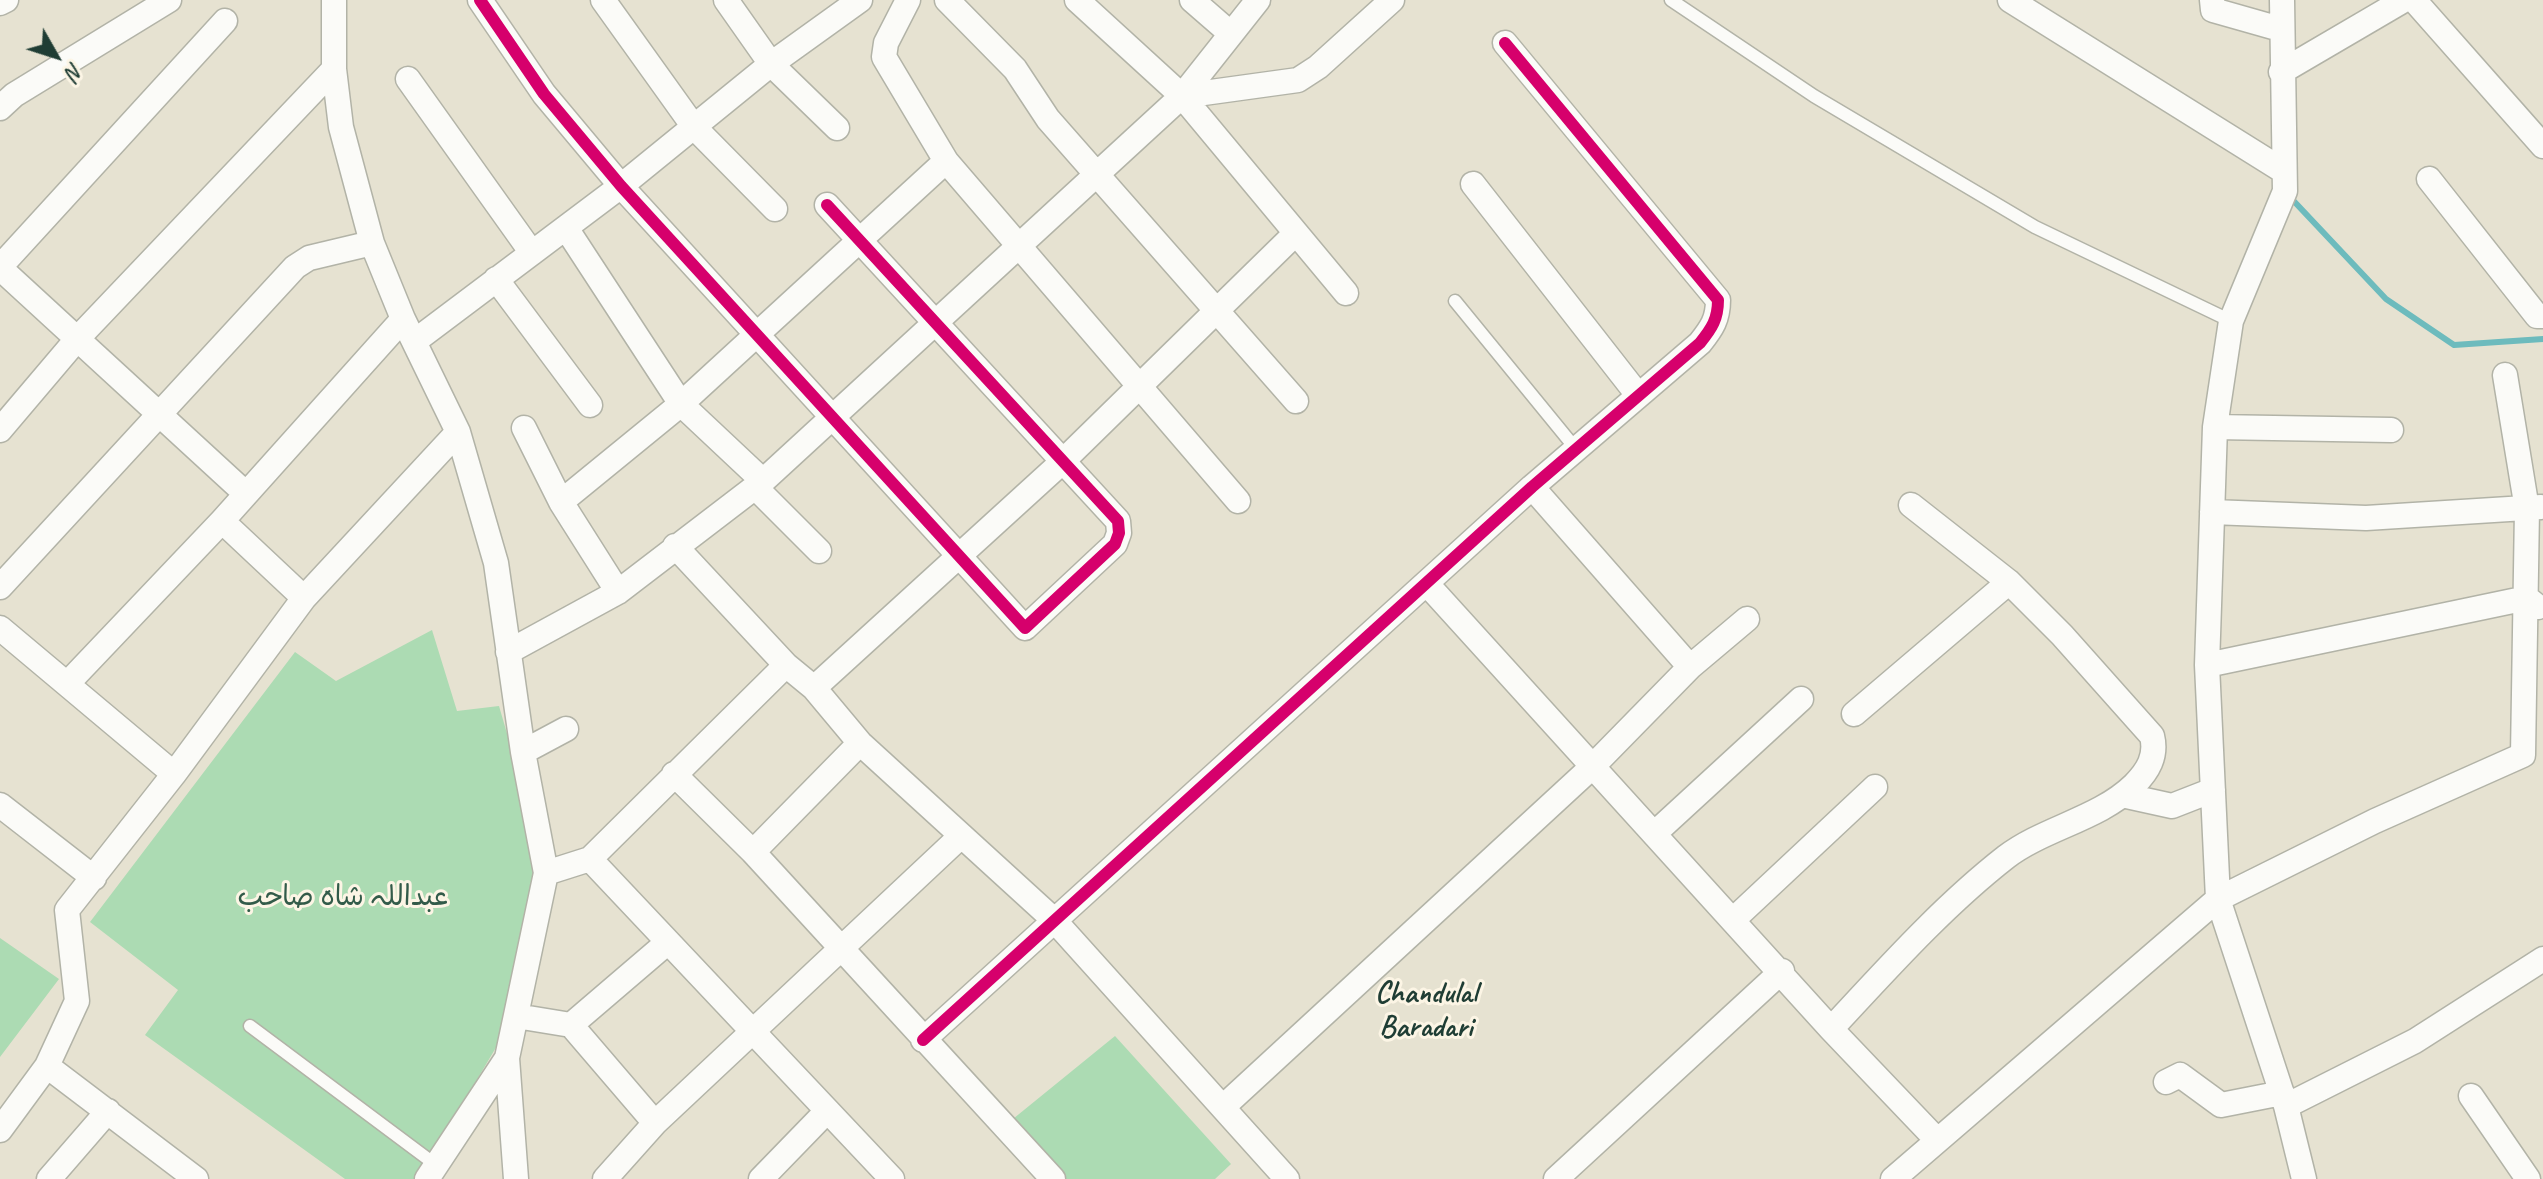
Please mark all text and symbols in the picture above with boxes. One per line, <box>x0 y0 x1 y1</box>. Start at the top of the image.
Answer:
north arrow <box>16 16 96 96</box>
text: N <box>59 57 90 85</box>
park label: عبداللہ شاہ صاحب <box>238 881 448 915</box>
district label: Chandulal Baradari <box>1375 976 1477 1046</box>

